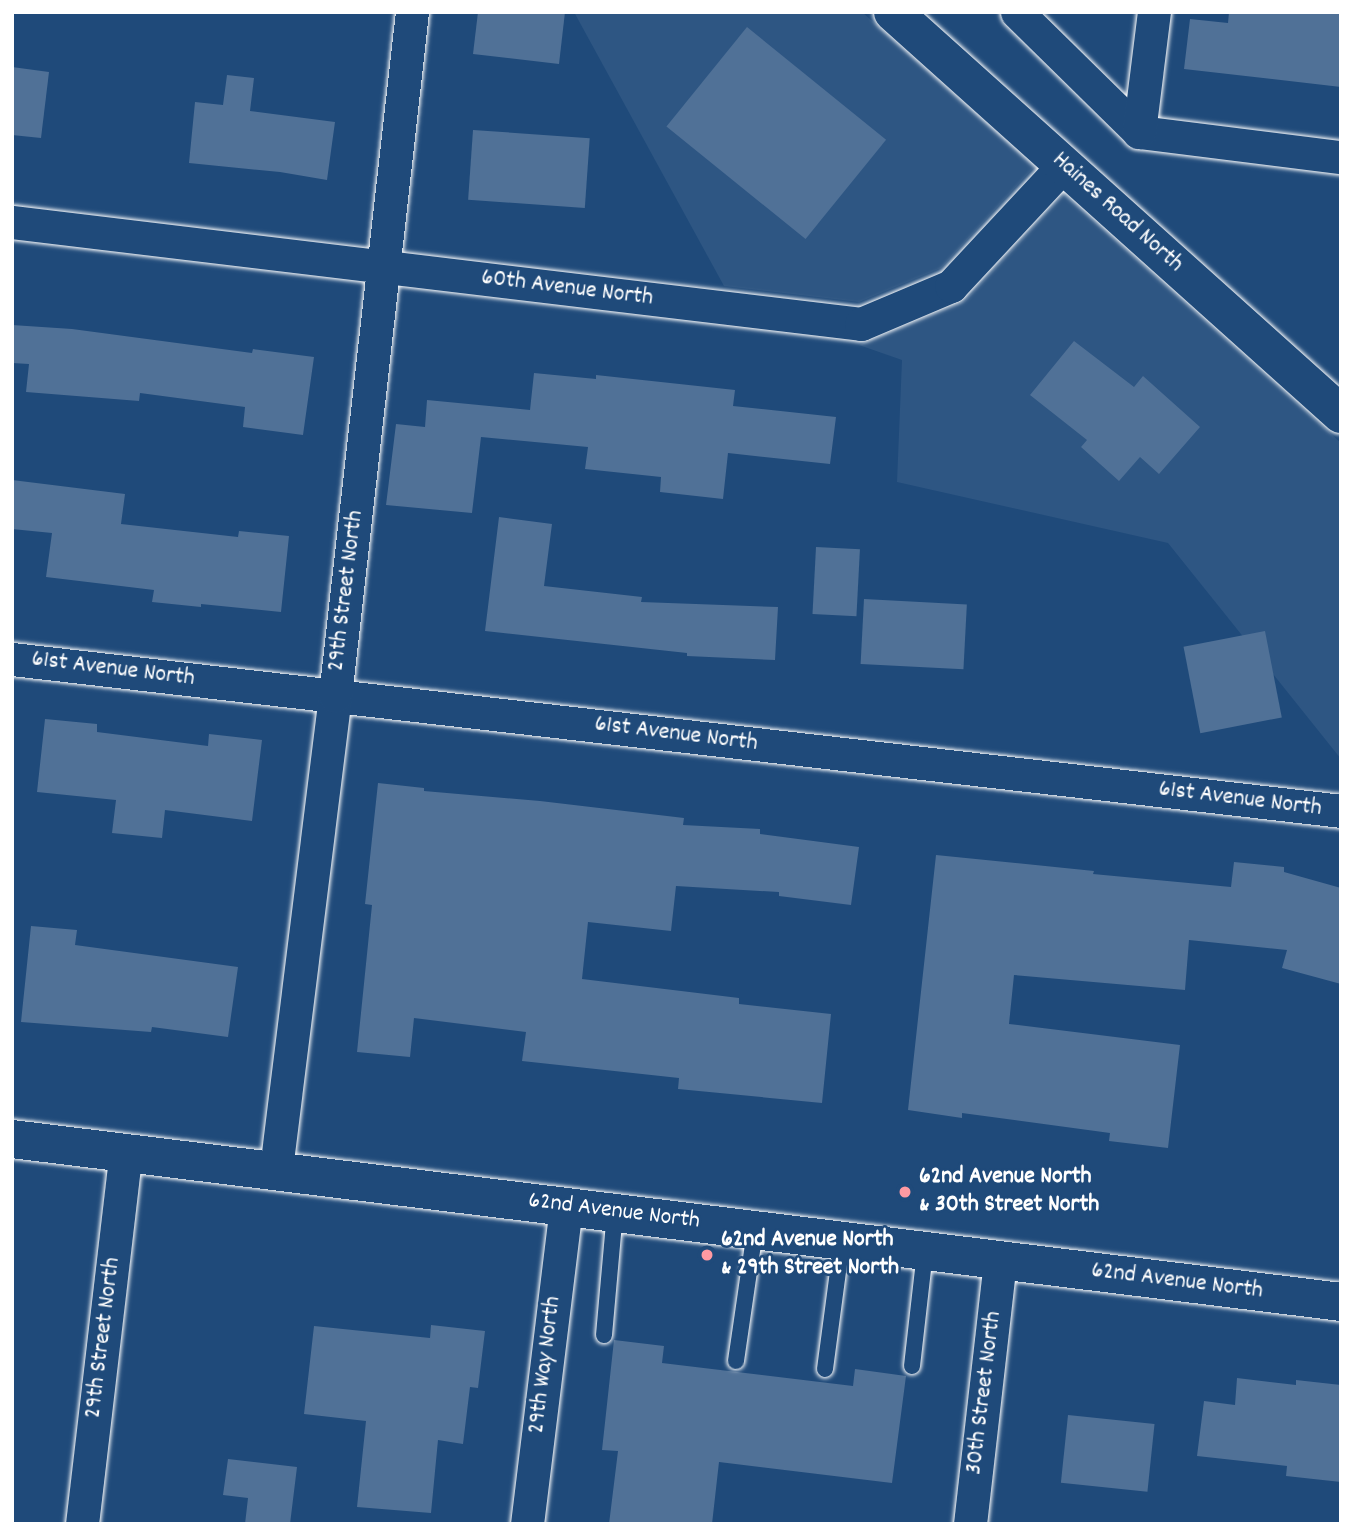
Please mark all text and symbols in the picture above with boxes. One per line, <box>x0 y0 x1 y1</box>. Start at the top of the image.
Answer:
street label: Haines Road North <box>1045 146 1189 280</box>
street label: 60th Avenue North <box>480 264 654 314</box>
street label: 29th Street North <box>323 509 371 673</box>
street label: 61st Avenue North <box>30 646 196 694</box>
street label: 61st Avenue North <box>593 711 759 759</box>
street label: 61st Avenue North <box>1157 776 1323 824</box>
place label: 62nd Avenue North & 30th Street North <box>919 1164 1099 1220</box>
marker: 62nd Avenue North & 30th Street North <box>897 1184 913 1200</box>
street label: 62nd Avenue North <box>527 1187 701 1237</box>
place label: 62nd Avenue North & 29th Street North <box>721 1227 899 1283</box>
marker: 62nd Avenue North & 29th Street North <box>699 1247 715 1263</box>
street label: 29th Street North <box>80 1256 128 1420</box>
street label: 62nd Avenue North <box>1090 1257 1264 1307</box>
street label: 29th Way North <box>523 1295 569 1435</box>
street label: 30th Street North <box>961 1310 1009 1476</box>

